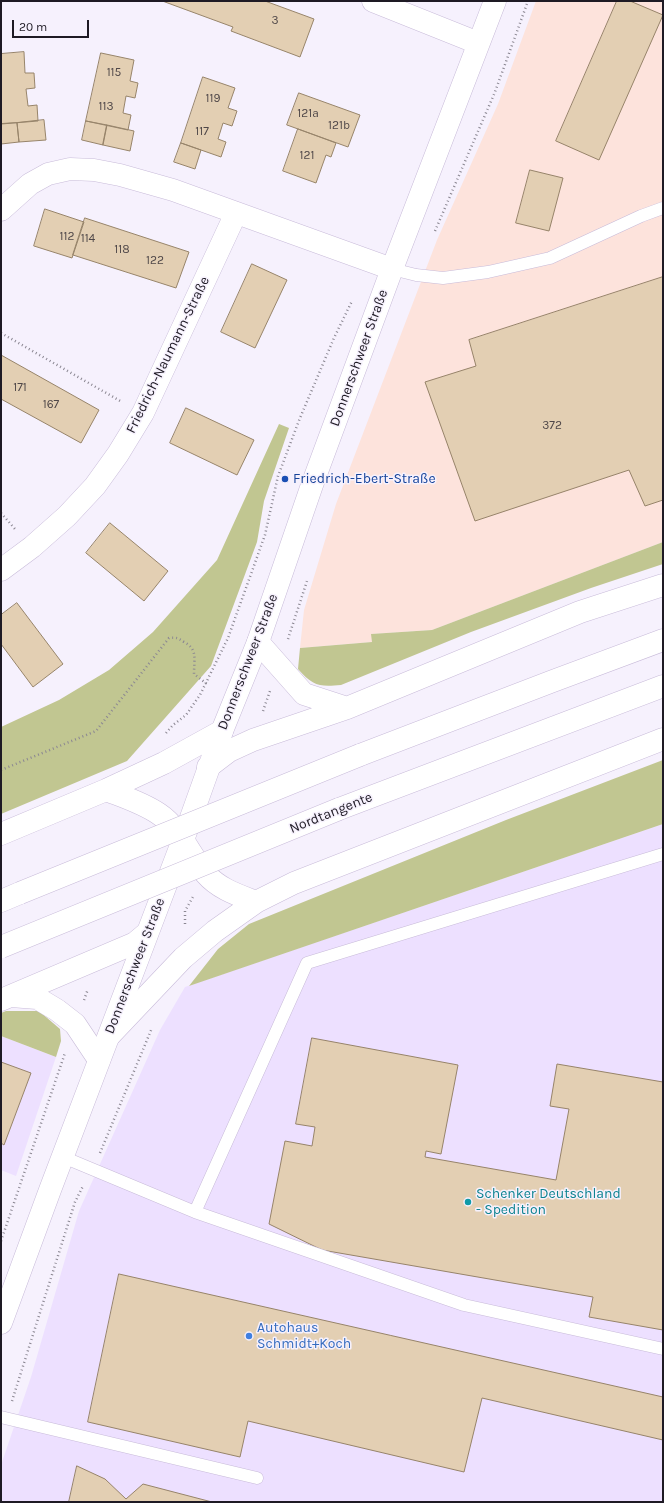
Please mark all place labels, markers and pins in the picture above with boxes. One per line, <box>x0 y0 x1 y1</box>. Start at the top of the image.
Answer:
place label: Friedrich-Ebert-Straße <box>293 471 436 487</box>
marker: Friedrich-Ebert-Straße <box>280 474 290 484</box>
place label: Schenker Deutschland - Spedition <box>476 1186 621 1218</box>
marker: Schenker Deutschland - Spedition <box>463 1197 473 1207</box>
place label: Autohaus Schmidt+Koch <box>257 1320 351 1352</box>
marker: Autohaus Schmidt+Koch <box>244 1331 254 1341</box>

